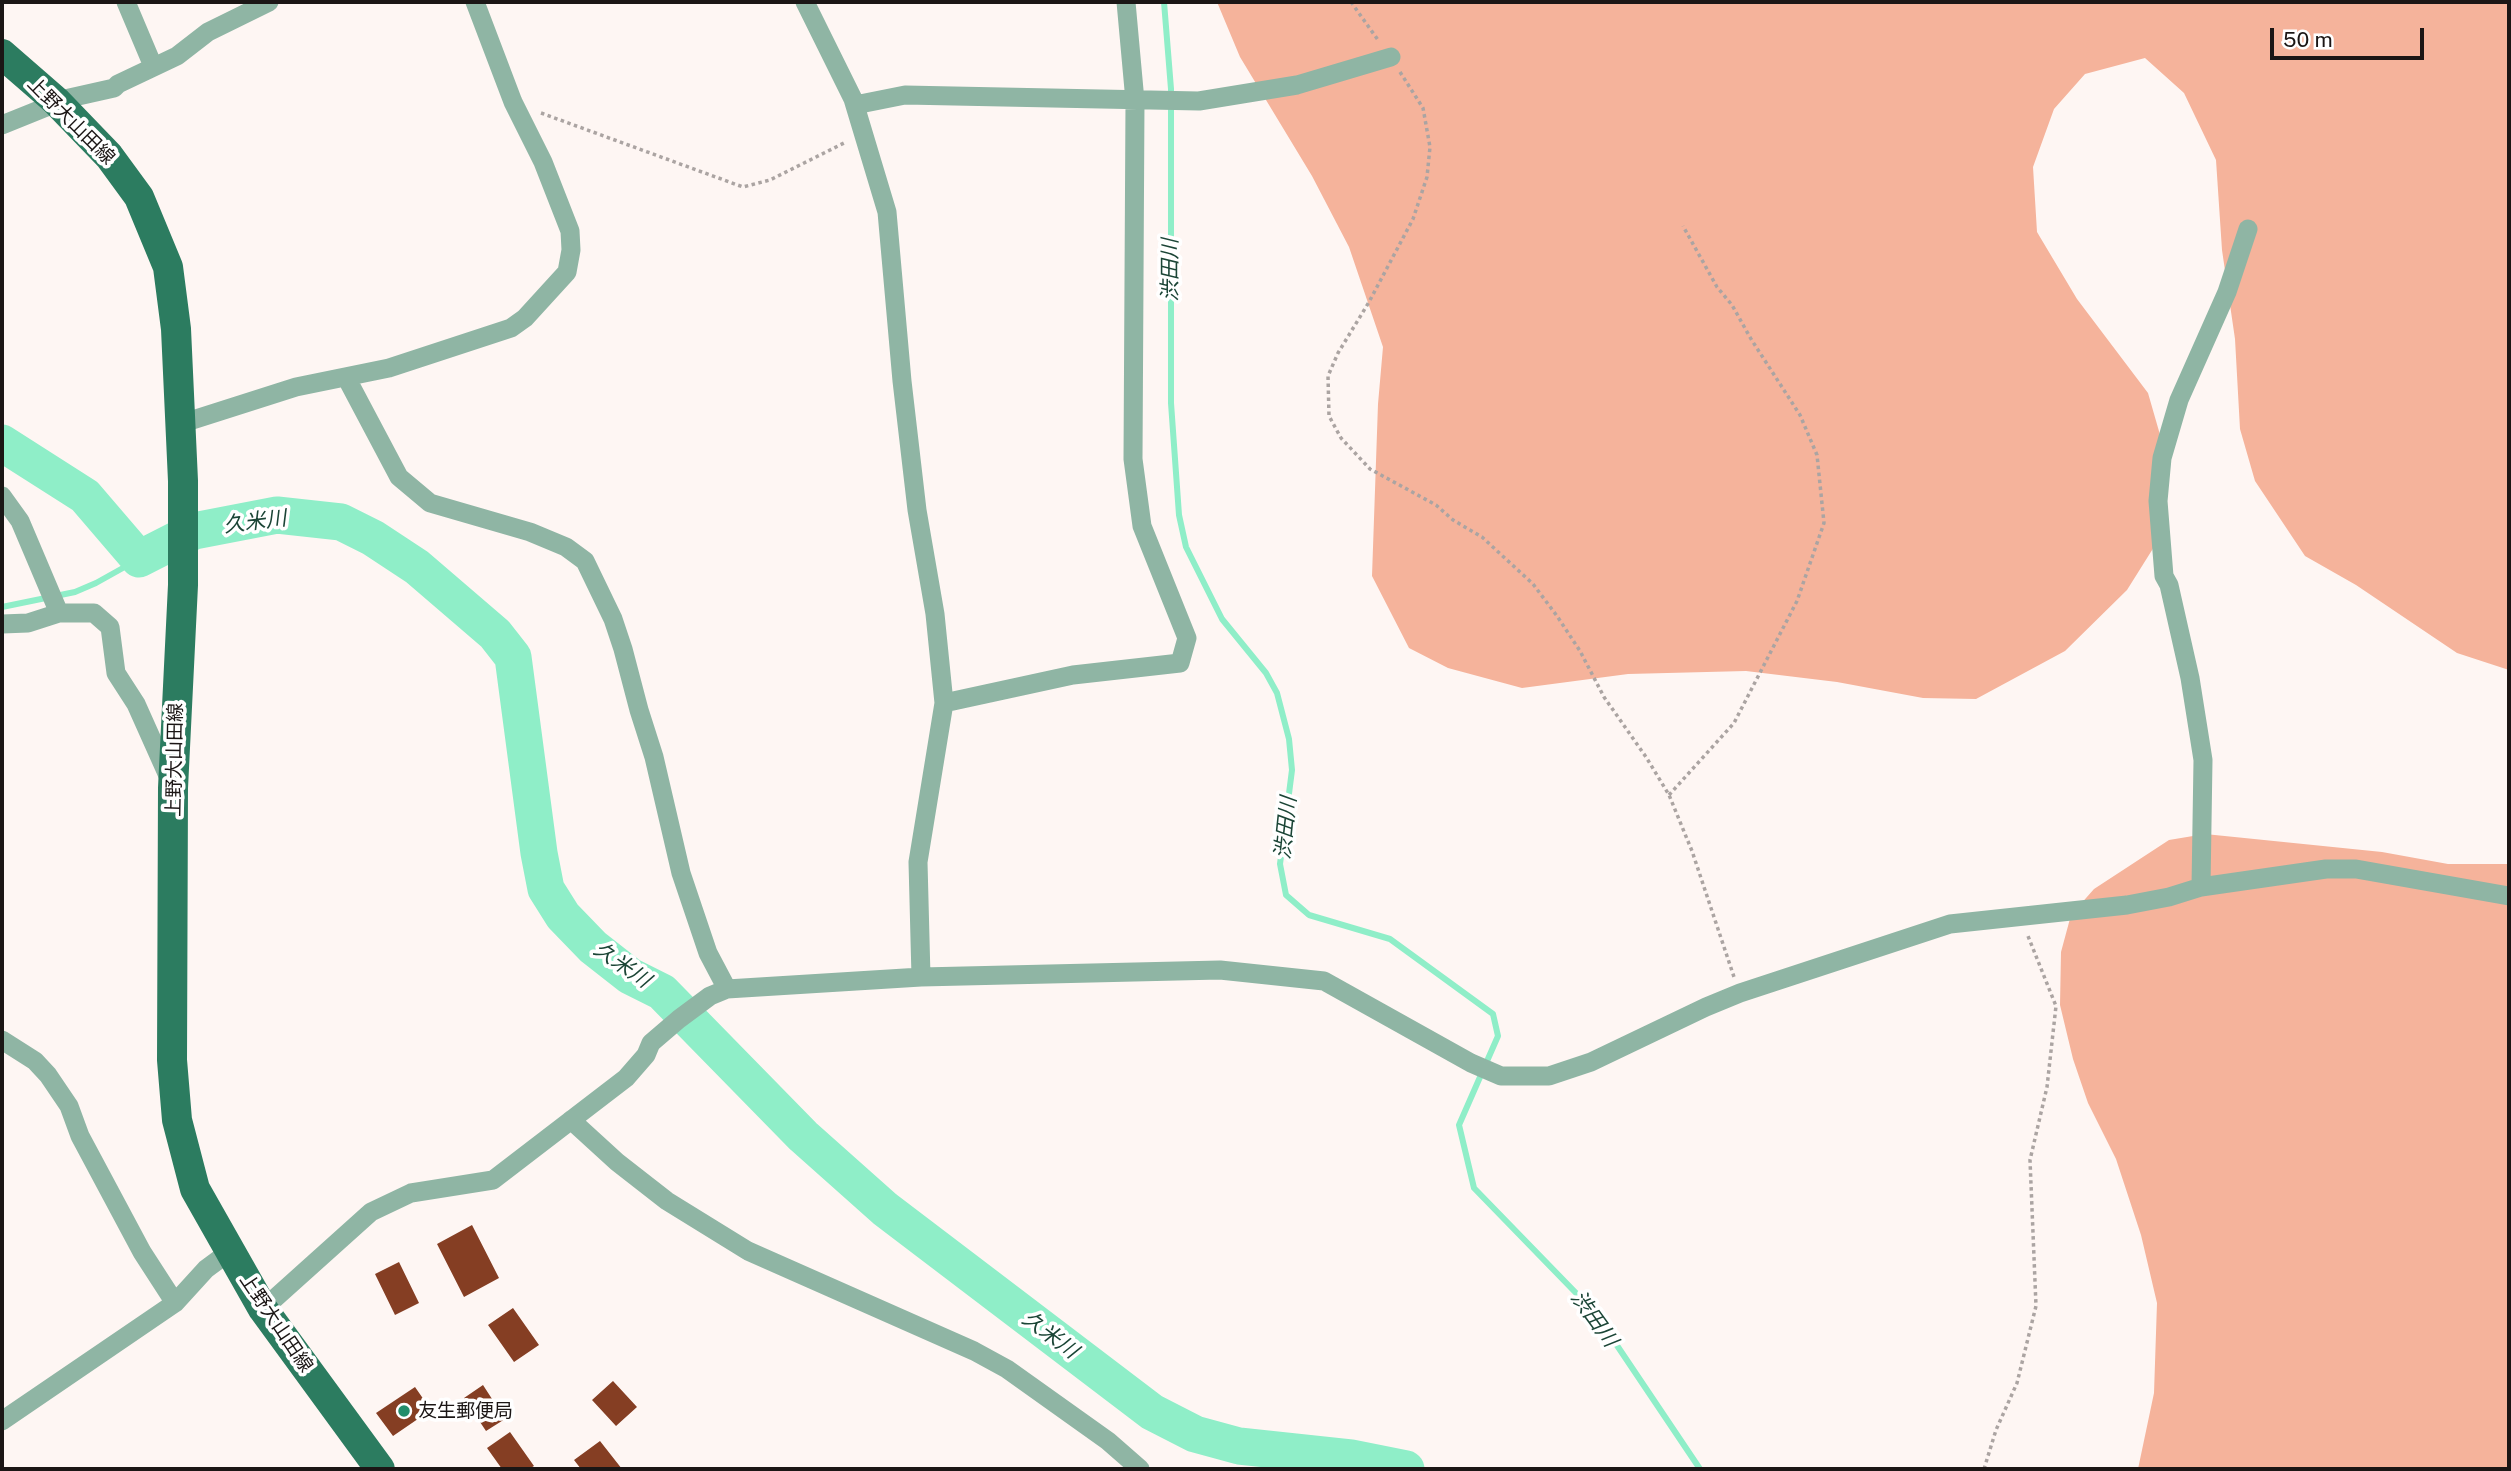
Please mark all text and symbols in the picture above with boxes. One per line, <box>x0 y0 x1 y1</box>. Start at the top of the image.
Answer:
scale bar <box>2273 14 2427 58</box>
text: 50 m <box>2283 27 2333 52</box>
street label: 上野大山田線 <box>23 73 119 169</box>
water label: 渋田川 <box>1158 239 1184 301</box>
water label: 久米川 <box>222 506 288 538</box>
street label: 上野大山田線 <box>163 703 187 817</box>
water label: 渋田川 <box>1270 795 1302 861</box>
water label: 久米川 <box>589 937 655 993</box>
street label: 上野大山田線 <box>235 1269 317 1377</box>
water label: 渋田川 <box>1565 1286 1623 1352</box>
water label: 久米川 <box>1017 1306 1083 1364</box>
place label: 友生郵便局 <box>418 1400 513 1422</box>
marker: 友生郵便局 <box>396 1403 412 1419</box>

